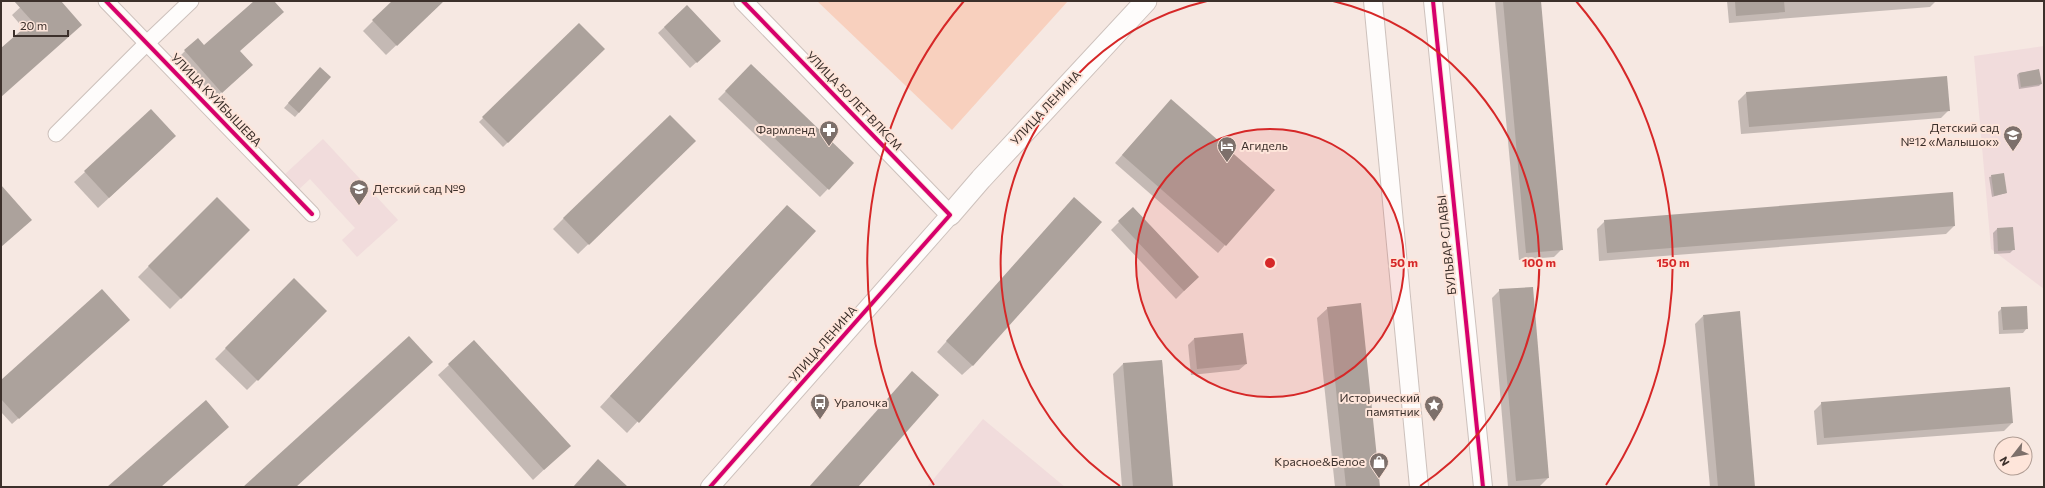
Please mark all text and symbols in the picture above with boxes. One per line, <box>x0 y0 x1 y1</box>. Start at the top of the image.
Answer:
scale bar <box>14 12 68 38</box>
text: 20 m <box>20 18 47 32</box>
street label: УЛИЦА 50 ЛЕТ ВЛКСМ <box>804 48 906 153</box>
street label: УЛИЦА КУЙБЫШЕВА <box>169 50 265 149</box>
street label: УЛИЦА ЛЕНИНА <box>1007 67 1083 147</box>
pharmacy icon: Фармленд <box>818 119 840 147</box>
place label: Детский сад №12 «Малышок» <box>1900 120 1999 148</box>
place label: Фармленд <box>756 122 815 136</box>
school or university icon: Детский сад №12 «Малышок» <box>2002 124 2024 152</box>
hotel icon: Агидель <box>1216 135 1238 163</box>
place label: Агидель <box>1241 138 1288 152</box>
school or university icon: Детский сад №9 <box>348 178 370 206</box>
place label: Детский сад №9 <box>373 181 466 195</box>
street label: БУЛЬВАР СЛАВЫ <box>1434 194 1458 296</box>
text: 50 m <box>1390 255 1418 269</box>
text: 100 m <box>1522 255 1556 269</box>
text: 150 m <box>1656 255 1690 269</box>
centre of rings <box>1263 256 1277 270</box>
street label: УЛИЦА ЛЕНИНА <box>785 302 859 384</box>
place label: Исторический памятник <box>1340 390 1421 418</box>
bus stop icon: Уралочка <box>809 392 831 420</box>
place icon: Исторический памятник <box>1423 394 1445 422</box>
place label: Уралочка <box>834 395 888 409</box>
north arrow <box>1993 436 2033 476</box>
shop icon: Красное&Белое <box>1368 451 1390 479</box>
place label: Красное&Белое <box>1274 454 1365 468</box>
text: N <box>1996 455 2012 468</box>

